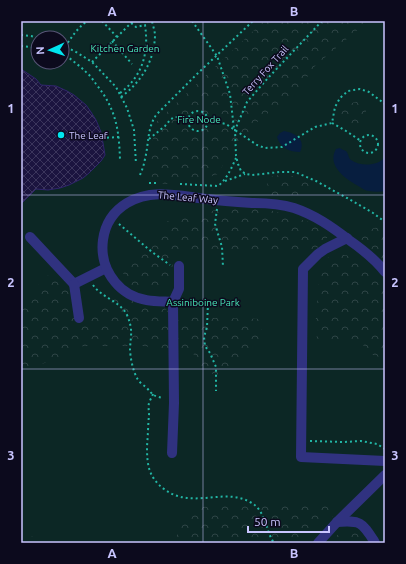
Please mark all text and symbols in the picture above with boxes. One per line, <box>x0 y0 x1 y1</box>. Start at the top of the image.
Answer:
text: A <box>107 4 117 18</box>
text: B <box>290 4 299 18</box>
north arrow <box>30 30 70 70</box>
park label: Kitchen Garden <box>90 43 160 54</box>
street label: Terry Fox Trail <box>240 43 291 97</box>
text: N <box>34 46 46 55</box>
text: 1 <box>7 101 15 115</box>
text: 1 <box>391 101 399 115</box>
park label: Fire Node <box>177 114 221 125</box>
marker: The Leaf <box>56 130 66 140</box>
place label: The Leaf <box>69 130 108 141</box>
street label: The Leaf Way <box>158 189 218 206</box>
text: 2 <box>7 275 15 289</box>
text: 2 <box>391 275 399 289</box>
park label: Assiniboine Park <box>166 297 240 308</box>
text: 3 <box>7 448 15 462</box>
text: 3 <box>391 448 399 462</box>
scale bar <box>248 508 329 534</box>
text: 50 m <box>254 515 281 528</box>
text: A <box>107 546 117 560</box>
text: B <box>290 546 299 560</box>

